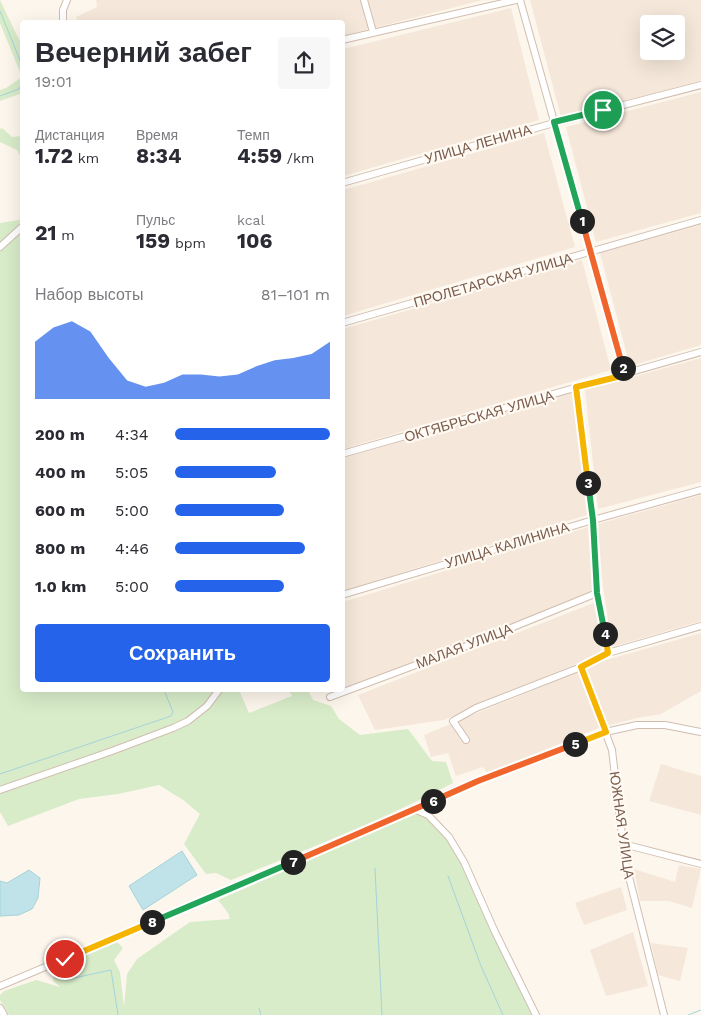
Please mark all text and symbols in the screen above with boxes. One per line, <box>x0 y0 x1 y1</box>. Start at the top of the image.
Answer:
map controls <box>640 15 685 60</box>
button: layers <box>640 15 685 60</box>
text: Вечерний забег <box>35 36 252 69</box>
button: share <box>278 37 330 89</box>
text: 19:01 <box>35 72 72 91</box>
pin <box>582 89 624 131</box>
icon: arrive <box>589 96 617 124</box>
street label: УЛИЦА ЛЕНИНА <box>423 121 534 167</box>
text: Дистанция <box>35 127 105 143</box>
text: Время <box>136 127 178 143</box>
text: Темп <box>237 127 270 143</box>
text: 1.72 <box>35 143 73 168</box>
text: 8:34 <box>136 143 182 168</box>
text: 4:59 <box>237 143 282 168</box>
text: km <box>73 150 99 166</box>
text: /km <box>282 150 314 166</box>
pin: 1 <box>570 208 594 234</box>
text: Пульс <box>136 212 175 228</box>
text: kcal <box>237 212 265 228</box>
text: 1 <box>579 213 586 229</box>
text: 21 <box>35 220 57 245</box>
text: m <box>57 227 75 243</box>
text: 159 <box>136 228 170 253</box>
text: 106 <box>237 228 273 253</box>
text: bpm <box>170 235 206 251</box>
street label: ПРОЛЕТАРСКАЯ УЛИЦА <box>412 249 575 310</box>
text: Набор высоты <box>35 285 143 304</box>
text: 81–101 m <box>261 285 330 304</box>
pin: 2 <box>610 356 636 380</box>
text: 2 <box>619 360 628 376</box>
street label: ОКТЯБРЬСКАЯ УЛИЦА <box>402 387 556 445</box>
text: 200 m <box>35 425 85 444</box>
text: 4:34 <box>115 425 149 444</box>
text: 400 m <box>35 463 86 482</box>
text: 5:05 <box>115 463 148 482</box>
pin: 3 <box>576 470 600 496</box>
text: 3 <box>584 475 593 491</box>
text: 600 m <box>35 501 85 520</box>
text: 5:00 <box>115 501 149 520</box>
street label: УЛИЦА КАЛИНИНА <box>443 518 572 571</box>
text: 800 m <box>35 539 85 558</box>
text: 4:46 <box>115 539 149 558</box>
text: 1.0 km <box>35 577 86 596</box>
text: 5:00 <box>115 577 149 596</box>
street label: МАЛАЯ УЛИЦА <box>413 620 515 672</box>
pin: 4 <box>592 622 618 646</box>
button: Сохранить <box>35 624 330 682</box>
text: 4 <box>601 626 610 642</box>
pin: 5 <box>562 732 588 756</box>
text: 5 <box>571 736 580 752</box>
street label: ЮЖНАЯ УЛИЦА <box>607 770 638 880</box>
pin: 6 <box>420 788 446 814</box>
text: 6 <box>429 793 438 809</box>
pin: 7 <box>280 850 306 874</box>
text: 7 <box>289 854 298 870</box>
pin: 8 <box>140 910 164 934</box>
text: 8 <box>148 914 157 930</box>
pin <box>44 938 86 980</box>
icon: check <box>51 945 79 973</box>

